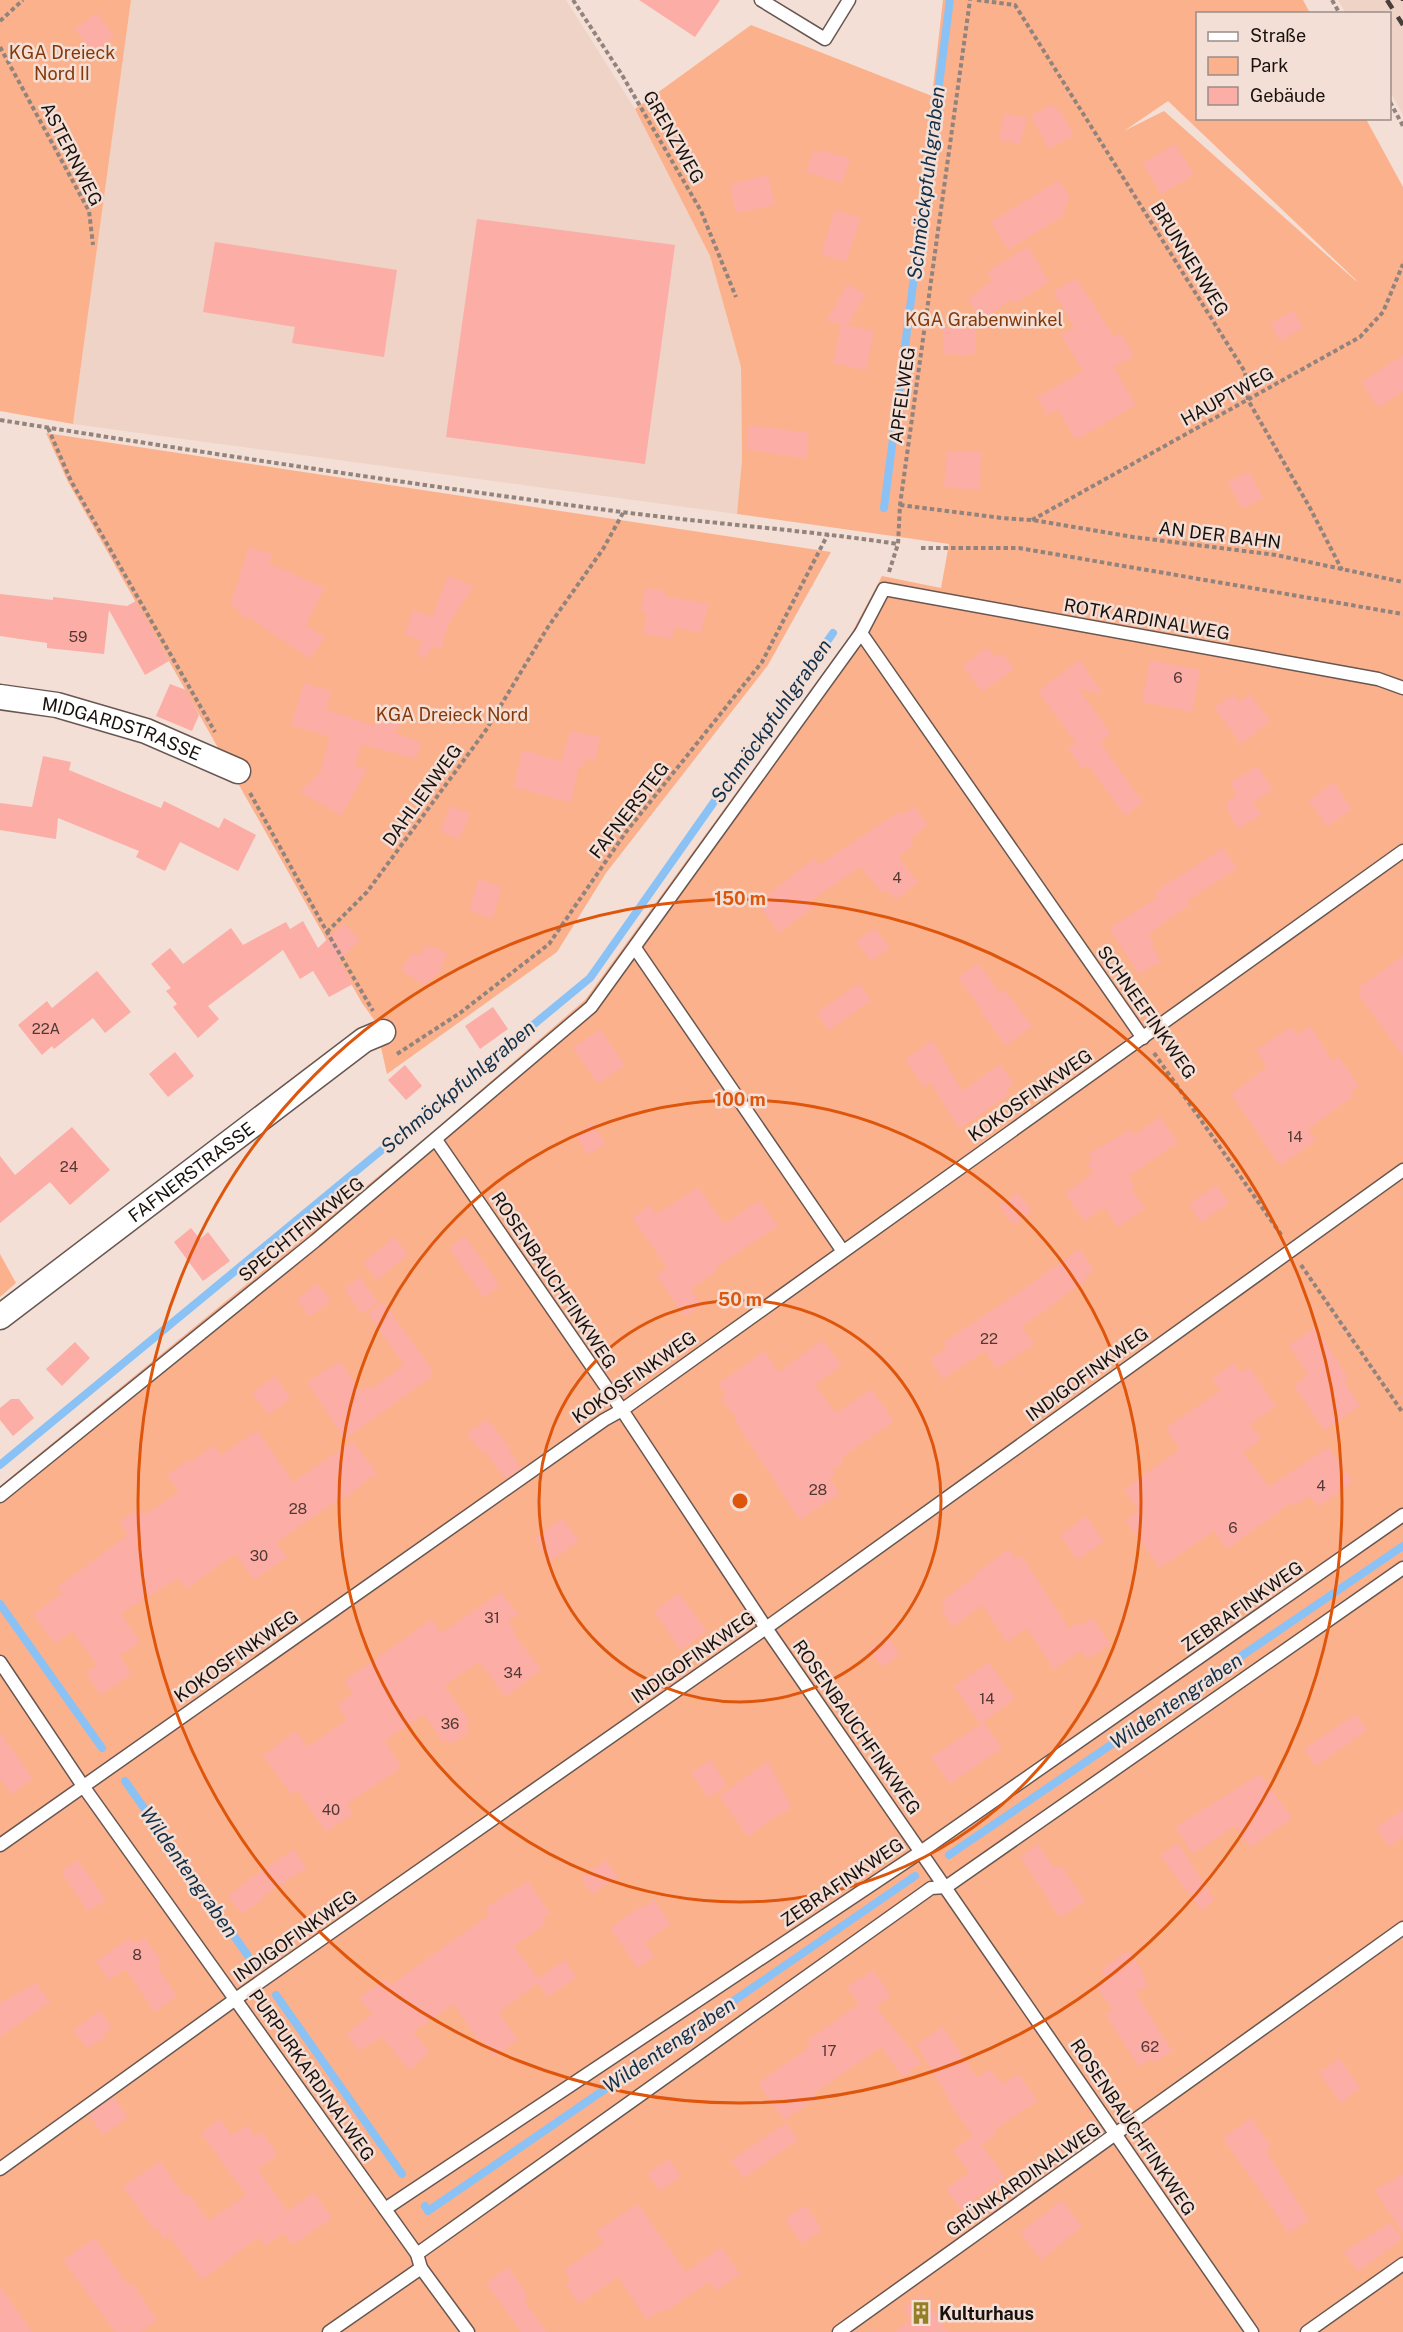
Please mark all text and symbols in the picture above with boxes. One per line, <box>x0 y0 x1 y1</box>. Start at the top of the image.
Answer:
legend <box>1196 12 1391 120</box>
text: Straße <box>1250 25 1306 46</box>
park label: KGA Dreieck Nord II <box>9 42 115 84</box>
text: Park <box>1250 55 1288 76</box>
water label: Schmöckpfuhlgraben <box>902 85 950 281</box>
text: Gebäude <box>1250 85 1325 106</box>
street label: GRENZWEG <box>639 87 709 187</box>
street label: ASTERNWEG <box>37 99 107 209</box>
street label: BRUNNENWEG <box>1147 198 1233 320</box>
park label: KGA Grabenwinkel <box>905 309 1063 330</box>
street label: APFELWEG <box>885 346 919 444</box>
street label: HAUPTWEG <box>1177 362 1277 430</box>
street label: AN DER BAHN <box>1158 517 1282 553</box>
street label: ROTKARDINALWEG <box>1062 594 1232 644</box>
house number: 59 <box>69 628 87 645</box>
water label: Schmöckpfuhlgraben <box>705 635 837 807</box>
house number: 6 <box>1173 669 1183 686</box>
street label: MIDGARDSTRASSE <box>41 693 204 764</box>
park label: KGA Dreieck Nord <box>376 704 528 725</box>
street label: DAHLIENWEG <box>378 740 466 850</box>
street label: FAFNERSTEG <box>585 758 673 862</box>
house number: 4 <box>892 869 902 886</box>
text: 150 m <box>714 888 766 909</box>
street label: SCHNEEFINKWEG <box>1093 941 1201 1083</box>
water label: Schmöckpfuhlgraben <box>376 1015 540 1159</box>
house number: 22A <box>32 1020 61 1037</box>
street label: KOKOSFINKWEG <box>964 1044 1096 1146</box>
text: 100 m <box>714 1089 766 1110</box>
street label: FAFNERSTRASSE <box>124 1117 258 1226</box>
house number: 14 <box>1287 1128 1303 1145</box>
house number: 24 <box>60 1158 78 1175</box>
street label: SPECHTFINKWEG <box>234 1172 368 1286</box>
street label: ROSENBAUCHFINKWEG <box>487 1188 621 1372</box>
text: 50 m <box>718 1289 762 1310</box>
street label: INDIGOFINKWEG <box>1022 1323 1152 1425</box>
street label: KOKOSFINKWEG <box>568 1326 700 1428</box>
house number: 22 <box>980 1330 998 1347</box>
house number: 4 <box>1316 1477 1326 1494</box>
house number: 28 <box>809 1481 827 1498</box>
centre of rings <box>730 1491 750 1511</box>
house number: 28 <box>289 1500 307 1517</box>
house number: 6 <box>1228 1519 1238 1536</box>
house number: 30 <box>250 1547 268 1564</box>
street label: ZEBRAFINKWEG <box>1177 1556 1307 1656</box>
street label: KOKOSFINKWEG <box>170 1605 302 1707</box>
street label: INDIGOFINKWEG <box>627 1607 759 1707</box>
house number: 31 <box>484 1609 500 1626</box>
street label: ROSENBAUCHFINKWEG <box>789 1636 925 1818</box>
water label: Wildentengraben <box>1105 1648 1247 1754</box>
house number: 34 <box>504 1664 522 1681</box>
house number: 14 <box>979 1690 995 1707</box>
house number: 36 <box>441 1715 459 1732</box>
house number: 40 <box>322 1801 340 1818</box>
water label: Wildentengraben <box>135 1802 243 1942</box>
street label: ZEBRAFINKWEG <box>777 1833 907 1931</box>
street label: INDIGOFINKWEG <box>229 1886 361 1986</box>
house number: 8 <box>132 1946 142 1963</box>
street label: PURPURKARDINALWEG <box>245 1985 379 2165</box>
water label: Wildentengraben <box>598 1992 740 2098</box>
street label: ROSENBAUCHFINKWEG <box>1066 2035 1200 2219</box>
house number: 62 <box>1141 2038 1159 2055</box>
house number: 17 <box>821 2042 837 2059</box>
street label: GRÜNKARDINALWEG <box>941 2117 1104 2240</box>
building icon: Kulturhaus <box>908 2300 934 2326</box>
place label: Kulturhaus <box>939 2303 1034 2324</box>

